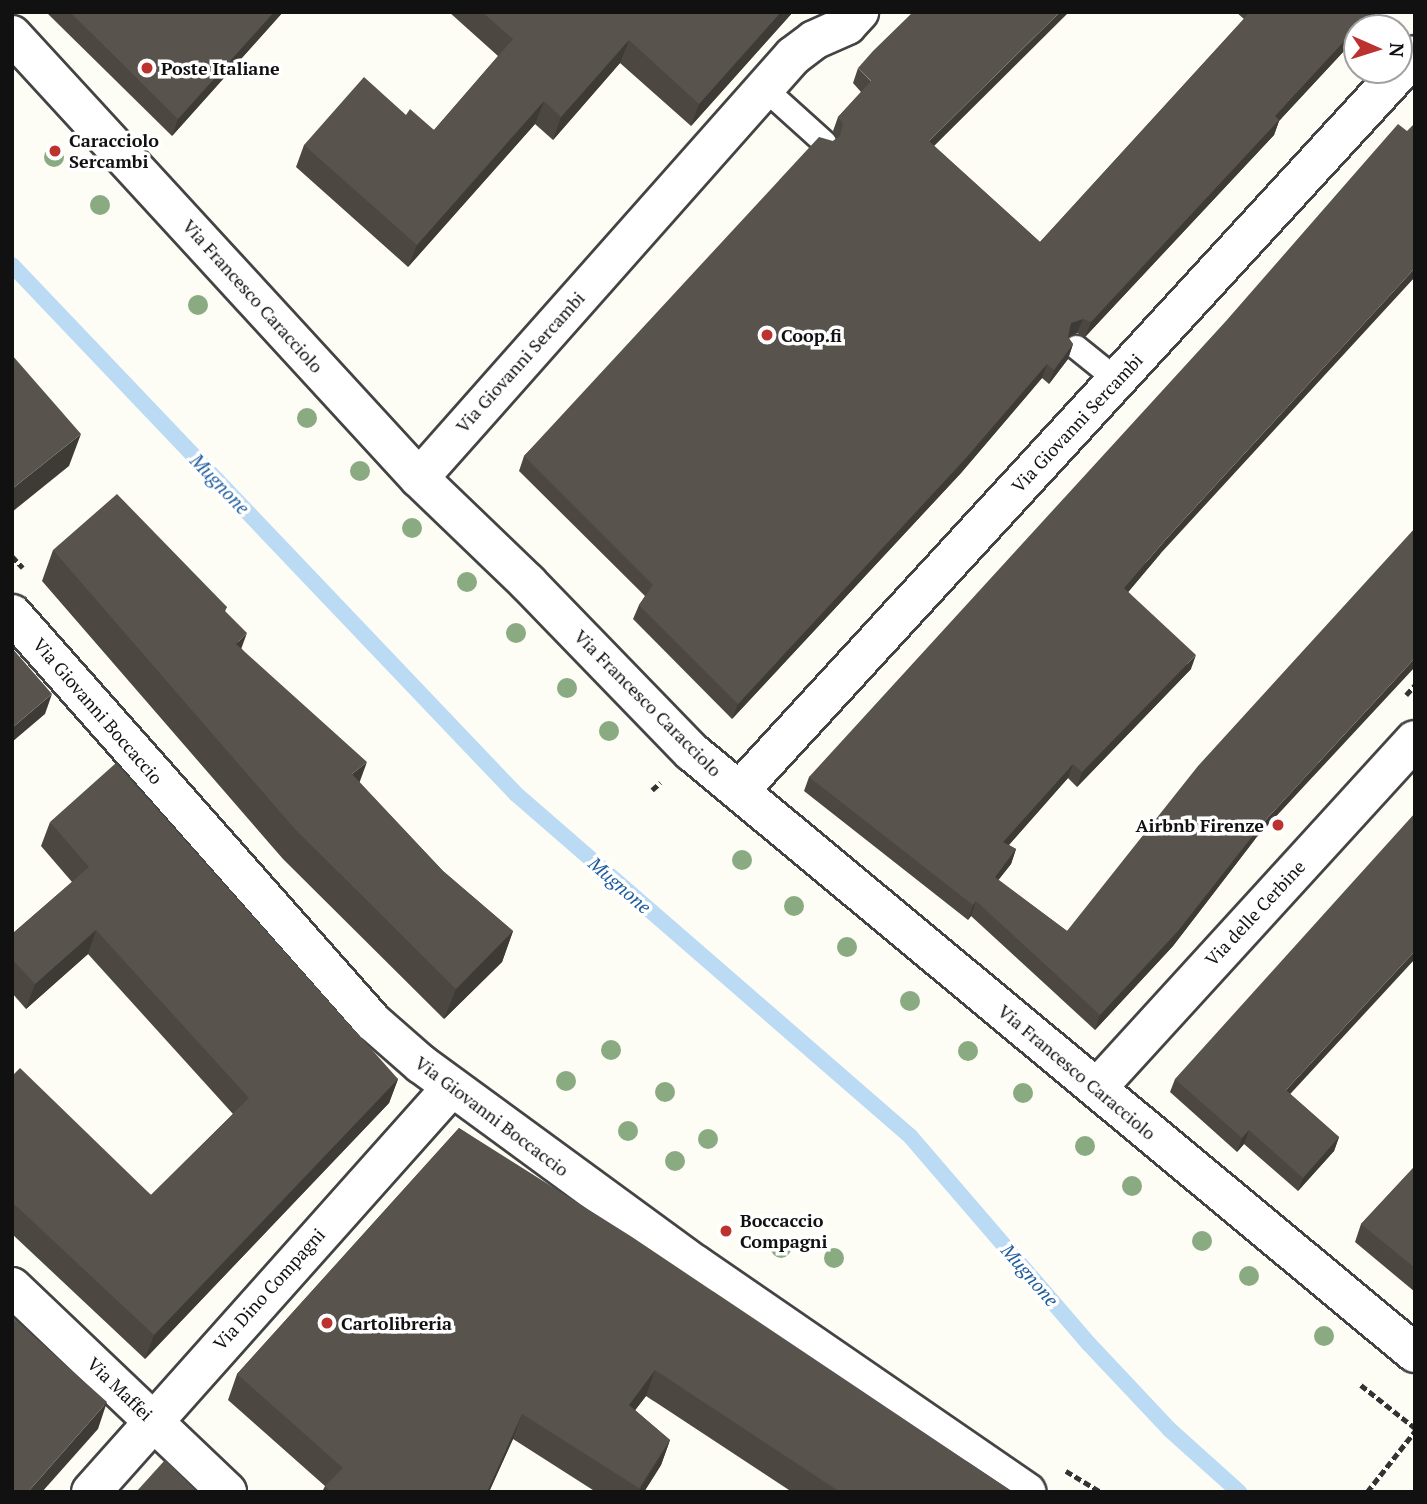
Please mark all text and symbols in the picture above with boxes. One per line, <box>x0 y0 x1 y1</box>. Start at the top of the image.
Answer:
north arrow <box>1343 14 1413 84</box>
text: N <box>1385 42 1410 58</box>
place label: Poste Italiane <box>161 57 280 79</box>
marker: Poste Italiane <box>139 60 155 76</box>
place label: Caracciolo Sercambi <box>69 130 159 172</box>
marker: Caracciolo Sercambi <box>47 143 63 159</box>
street label: Via Francesco Caracciolo <box>178 215 328 377</box>
street label: Via Giovanni Sercambi <box>451 287 589 437</box>
place label: Coop.fi <box>781 324 842 346</box>
marker: Coop.fi <box>759 327 775 343</box>
street label: Via Giovanni Sercambi <box>1007 349 1147 497</box>
water label: Mugnone <box>186 449 254 519</box>
street label: Via Francesco Caracciolo <box>570 625 726 781</box>
street label: Via Giovanni Boccaccio <box>29 634 167 788</box>
place label: Airbnb Firenze <box>1135 814 1264 836</box>
marker: Airbnb Firenze <box>1270 817 1286 833</box>
water label: Mugnone <box>584 852 656 918</box>
street label: Via delle Cerbine <box>1201 856 1309 970</box>
street label: Via Francesco Caracciolo <box>994 1000 1160 1144</box>
street label: Via Giovanni Boccaccio <box>411 1051 573 1181</box>
place label: Boccaccio Compagni <box>740 1210 827 1252</box>
marker: Boccaccio Compagni <box>718 1223 734 1239</box>
street label: Via Dino Compagni <box>209 1224 329 1354</box>
water label: Mugnone <box>997 1239 1063 1311</box>
place label: Cartolibreria <box>341 1312 452 1334</box>
marker: Cartolibreria <box>319 1315 335 1331</box>
street label: Via Maffei <box>83 1353 157 1425</box>

